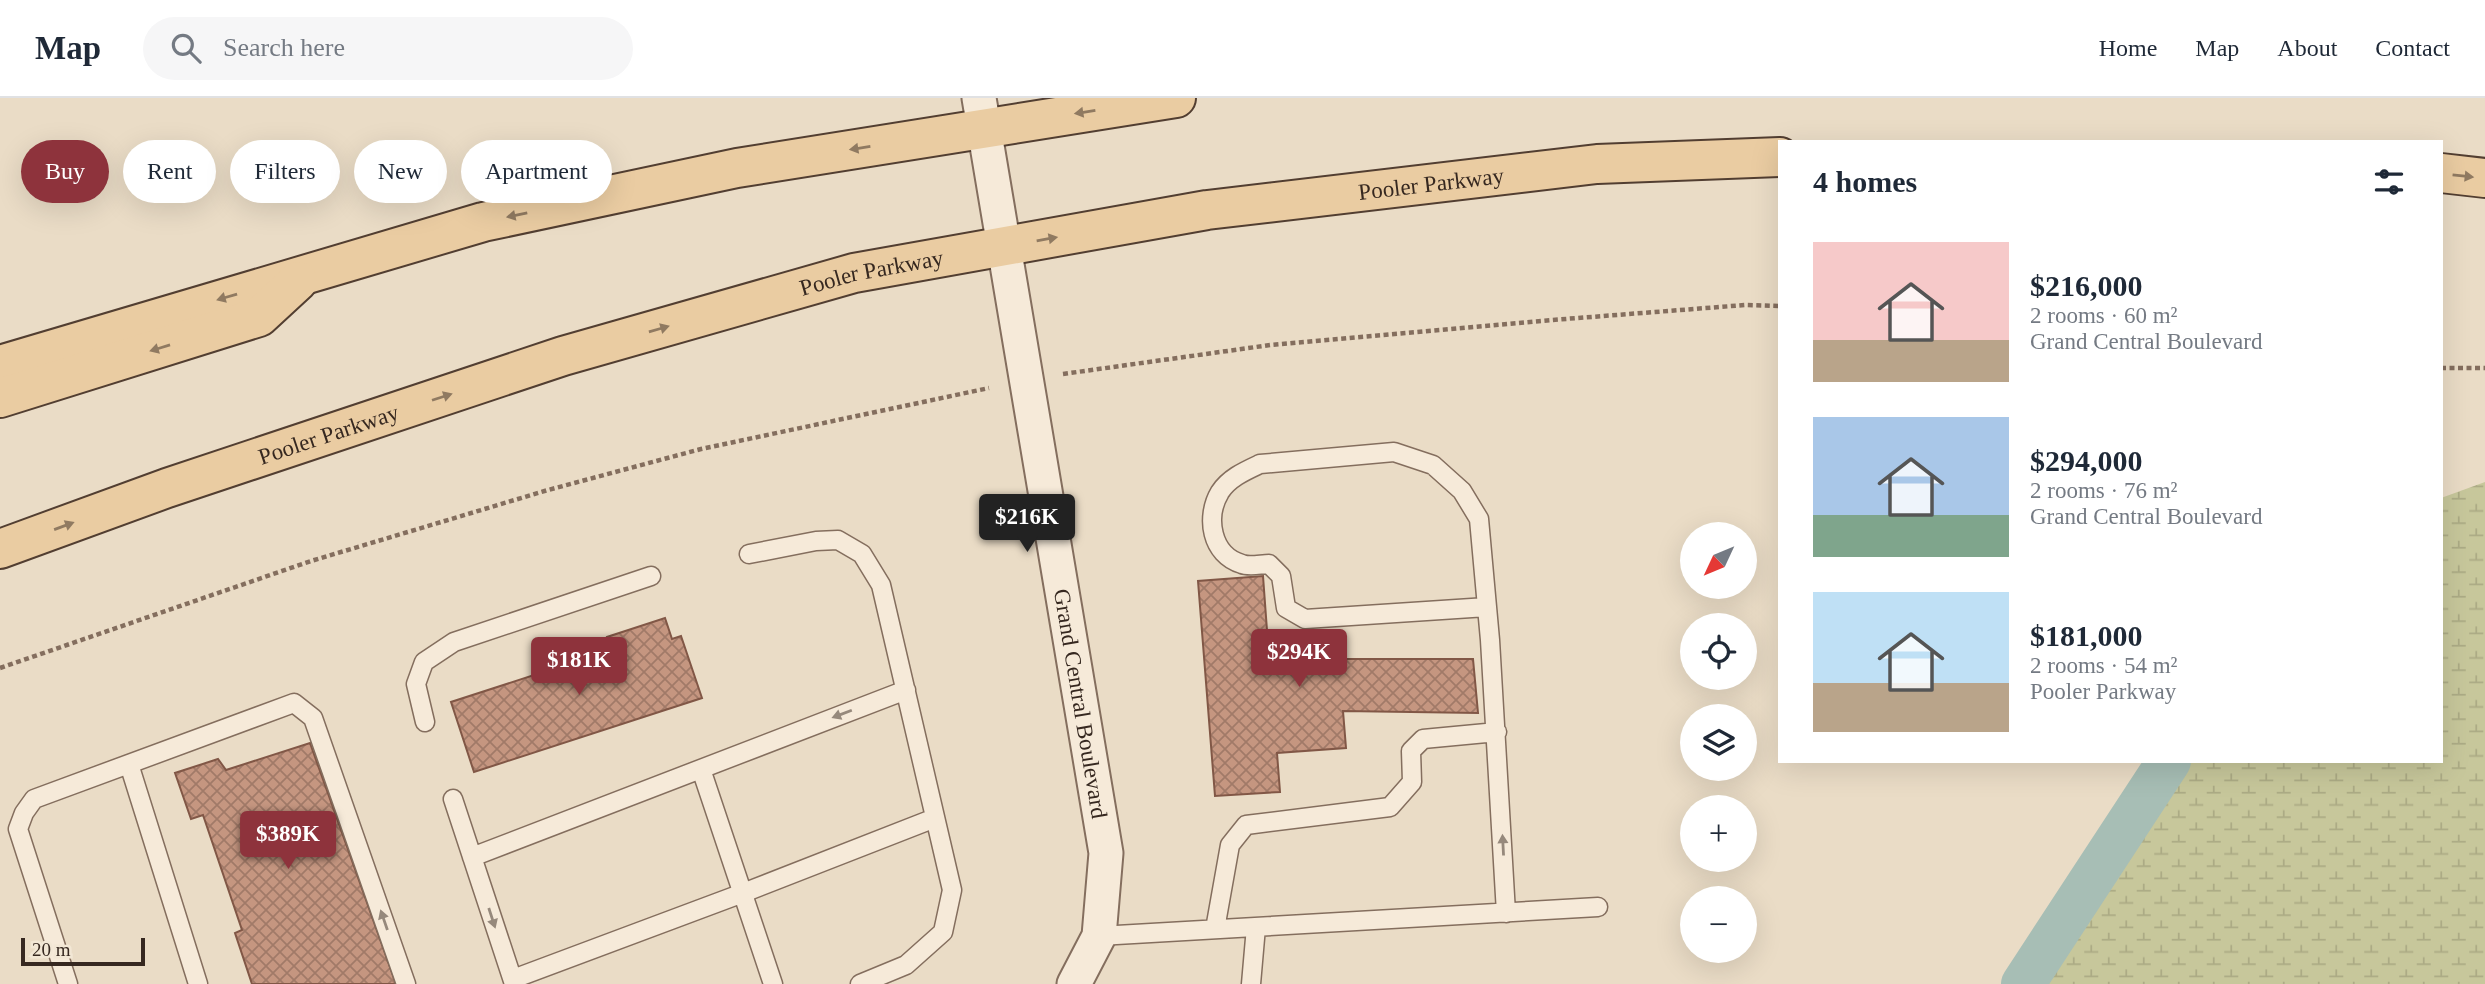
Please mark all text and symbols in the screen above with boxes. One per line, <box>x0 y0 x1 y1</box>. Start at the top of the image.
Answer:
search box <box>143 17 633 80</box>
icon: search <box>167 29 205 67</box>
text: Map <box>35 30 101 66</box>
text: Search here <box>223 33 345 62</box>
text: Home <box>2099 35 2157 61</box>
text: Map <box>2195 35 2239 61</box>
text: About <box>2277 35 2337 61</box>
text: Contact <box>2375 35 2450 61</box>
one-way arrow <box>1074 107 1096 118</box>
chip: Buy <box>21 140 109 203</box>
chip: Rent <box>123 140 216 203</box>
chip: Filters <box>230 140 340 203</box>
chip: New <box>354 140 447 203</box>
chip: Apartment <box>461 140 612 203</box>
one-way arrow <box>849 142 871 153</box>
street label: Pooler Parkway <box>1357 163 1506 205</box>
icon: filters <box>2370 163 2408 201</box>
text: 4 homes <box>1813 165 1917 198</box>
one-way arrow <box>2452 170 2474 181</box>
one-way arrow <box>506 210 528 221</box>
one-way arrow <box>1036 233 1058 244</box>
street label: Pooler Parkway <box>797 245 946 301</box>
text: $216,000 <box>2030 269 2143 302</box>
icon: home <box>1869 270 1953 354</box>
one-way arrow <box>216 293 237 303</box>
text: 2 rooms · 60 m² <box>2030 303 2177 328</box>
one-way arrow <box>648 323 670 334</box>
text: Grand Central Boulevard <box>2030 329 2262 354</box>
one-way arrow <box>149 343 170 354</box>
one-way arrow <box>431 391 452 402</box>
street label: Pooler Parkway <box>255 399 402 470</box>
text: $294,000 <box>2030 444 2143 477</box>
icon: home <box>1869 445 1953 529</box>
text: 2 rooms · 76 m² <box>2030 478 2177 503</box>
pin: $216K <box>978 494 1076 554</box>
text: $216K <box>995 504 1059 529</box>
text: Grand Central Boulevard <box>2030 504 2262 529</box>
one-way arrow <box>54 520 75 531</box>
north arrow <box>1680 522 1757 598</box>
map controls <box>1680 522 1757 963</box>
street label: Grand Central Boulevard <box>1049 587 1112 821</box>
button: locate <box>1680 613 1757 690</box>
text: $181,000 <box>2030 619 2143 652</box>
icon: home <box>1869 620 1953 704</box>
pin: $294K <box>1250 630 1348 689</box>
pin: $181K <box>530 638 628 697</box>
text: $294K <box>1267 639 1331 664</box>
text: $181K <box>547 647 611 672</box>
text: 2 rooms · 54 m² <box>2030 653 2177 678</box>
text: Pooler Parkway <box>2030 679 2176 704</box>
button: layers <box>1680 704 1757 781</box>
one-way arrow <box>832 709 853 720</box>
button: + <box>1680 795 1757 872</box>
pin: $389K <box>239 812 337 871</box>
text: $389K <box>256 821 320 846</box>
one-way arrow <box>1497 834 1508 856</box>
button: − <box>1680 886 1757 963</box>
one-way arrow <box>487 907 498 928</box>
one-way arrow <box>378 909 389 930</box>
scale bar <box>21 935 145 967</box>
text: 20 m <box>32 939 71 960</box>

